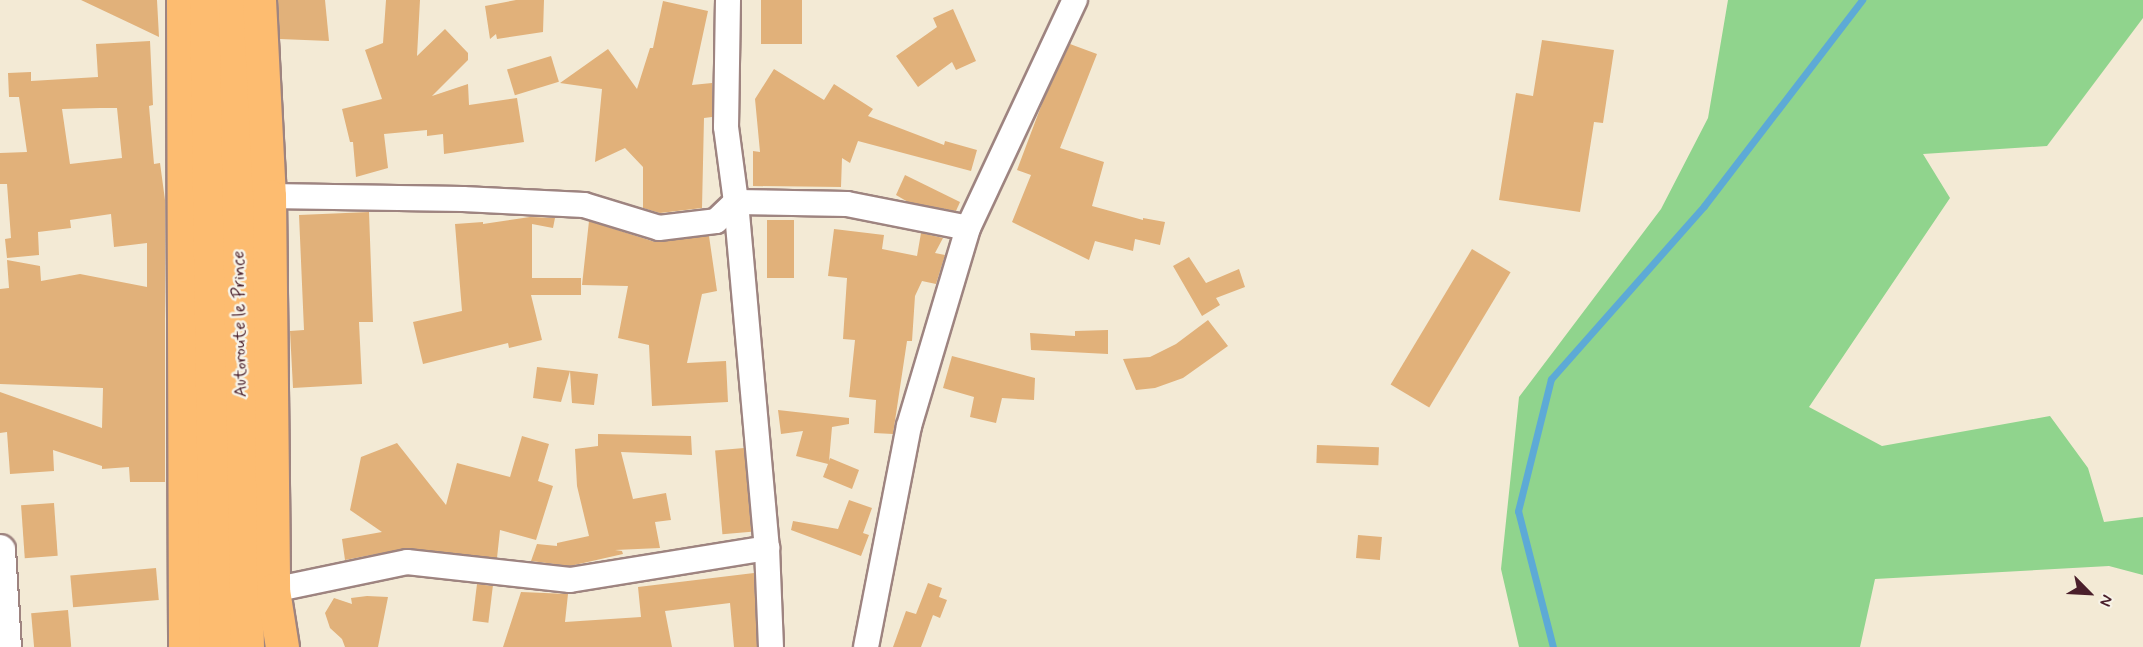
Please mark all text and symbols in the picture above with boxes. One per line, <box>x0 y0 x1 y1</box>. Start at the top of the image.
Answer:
street label: Autoroute le Prince <box>228 249 252 399</box>
north arrow <box>2059 563 2119 623</box>
text: N <box>2094 591 2118 610</box>

